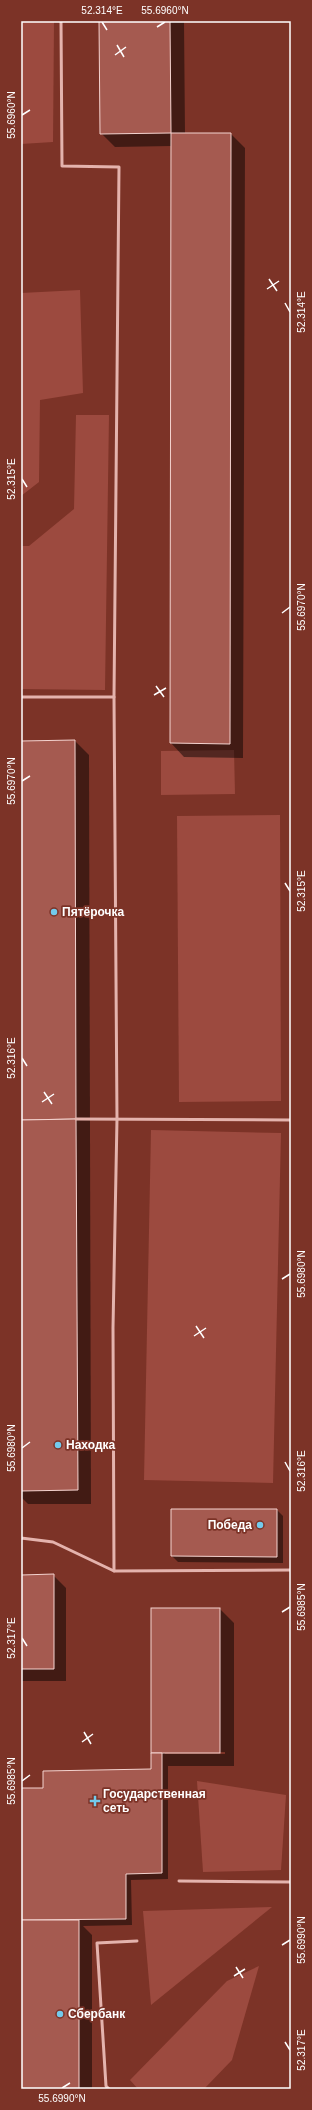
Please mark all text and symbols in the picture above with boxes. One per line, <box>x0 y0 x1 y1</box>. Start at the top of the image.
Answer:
text: 52.314°E <box>81 5 123 16</box>
text: 55.6960°N <box>141 5 189 16</box>
text: 55.6960°N <box>6 91 17 139</box>
text: 52.314°E <box>296 291 307 333</box>
text: 52.315°E <box>6 458 17 500</box>
text: 55.6970°N <box>296 583 307 631</box>
text: 55.6970°N <box>6 757 17 805</box>
text: 52.315°E <box>296 870 307 912</box>
place label: Пятёрочка <box>62 905 125 919</box>
marker: Пятёрочка <box>49 907 59 917</box>
text: 52.316°E <box>6 1037 17 1079</box>
text: 55.6980°N <box>296 1250 307 1298</box>
text: 55.6980°N <box>6 1424 17 1472</box>
place label: Находка <box>66 1438 116 1452</box>
marker: Находка <box>53 1440 63 1450</box>
text: 52.316°E <box>296 1450 307 1492</box>
place label: Победа <box>208 1518 252 1532</box>
marker: Победа <box>255 1520 265 1530</box>
text: 55.6985°N <box>296 1583 307 1631</box>
text: 52.317°E <box>6 1617 17 1659</box>
text: 55.6985°N <box>6 1757 17 1805</box>
place label: Государственная сеть <box>103 1787 206 1815</box>
marker: Государственная сеть <box>90 1796 100 1806</box>
text: 55.6990°N <box>296 1916 307 1964</box>
place label: Сбербанк <box>68 2007 126 2021</box>
marker: Сбербанк <box>55 2009 65 2019</box>
text: 52.317°E <box>296 2029 307 2071</box>
text: 55.6990°N <box>38 2093 86 2104</box>

